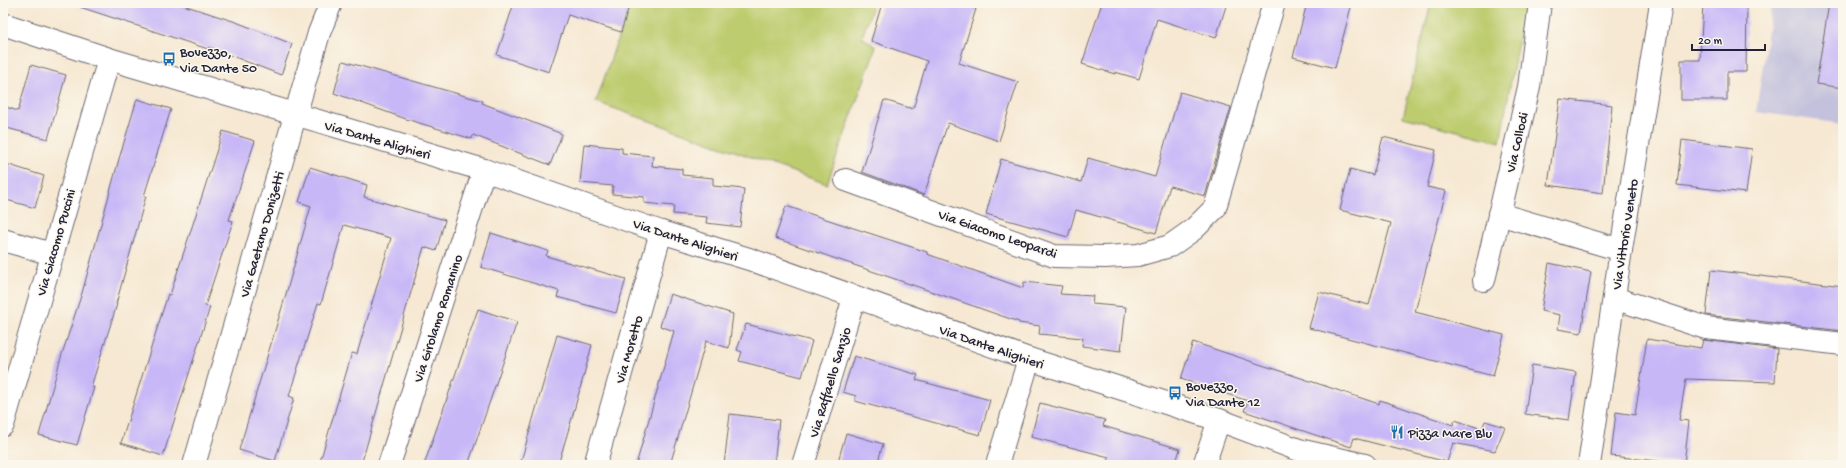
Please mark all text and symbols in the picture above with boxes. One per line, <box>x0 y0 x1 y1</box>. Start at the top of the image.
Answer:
scale bar <box>1692 26 1765 52</box>
text: 20 m <box>1698 35 1723 49</box>
place label: Bovezzo, Via Dante 50 <box>179 45 257 78</box>
bus stop icon: Bovezzo, Via Dante 50 <box>161 51 177 67</box>
street label: Via Collodi <box>1503 111 1534 175</box>
street label: Via Dante Alighieri <box>321 118 432 165</box>
street label: Via Gaetano Donizetti <box>237 170 290 301</box>
street label: Via Vittorio Veneto <box>1609 178 1644 292</box>
street label: Via Giacomo Puccini <box>34 187 81 299</box>
street label: Via Giacomo Leopardi <box>935 207 1059 264</box>
street label: Via Dante Alighieri <box>629 216 740 266</box>
street label: Via Girolamo Romanino <box>410 253 468 386</box>
street label: Via Moretto <box>612 314 648 387</box>
street label: Via Dante Alighieri <box>936 322 1046 374</box>
street label: Via Raffaello Sanzio <box>806 325 856 441</box>
place label: Bovezzo, Via Dante 12 <box>1185 379 1260 412</box>
bus stop icon: Bovezzo, Via Dante 12 <box>1167 385 1183 401</box>
restaurant icon: Pizza Mare Blu <box>1389 424 1405 440</box>
place label: Pizza Mare Blu <box>1407 426 1492 443</box>

